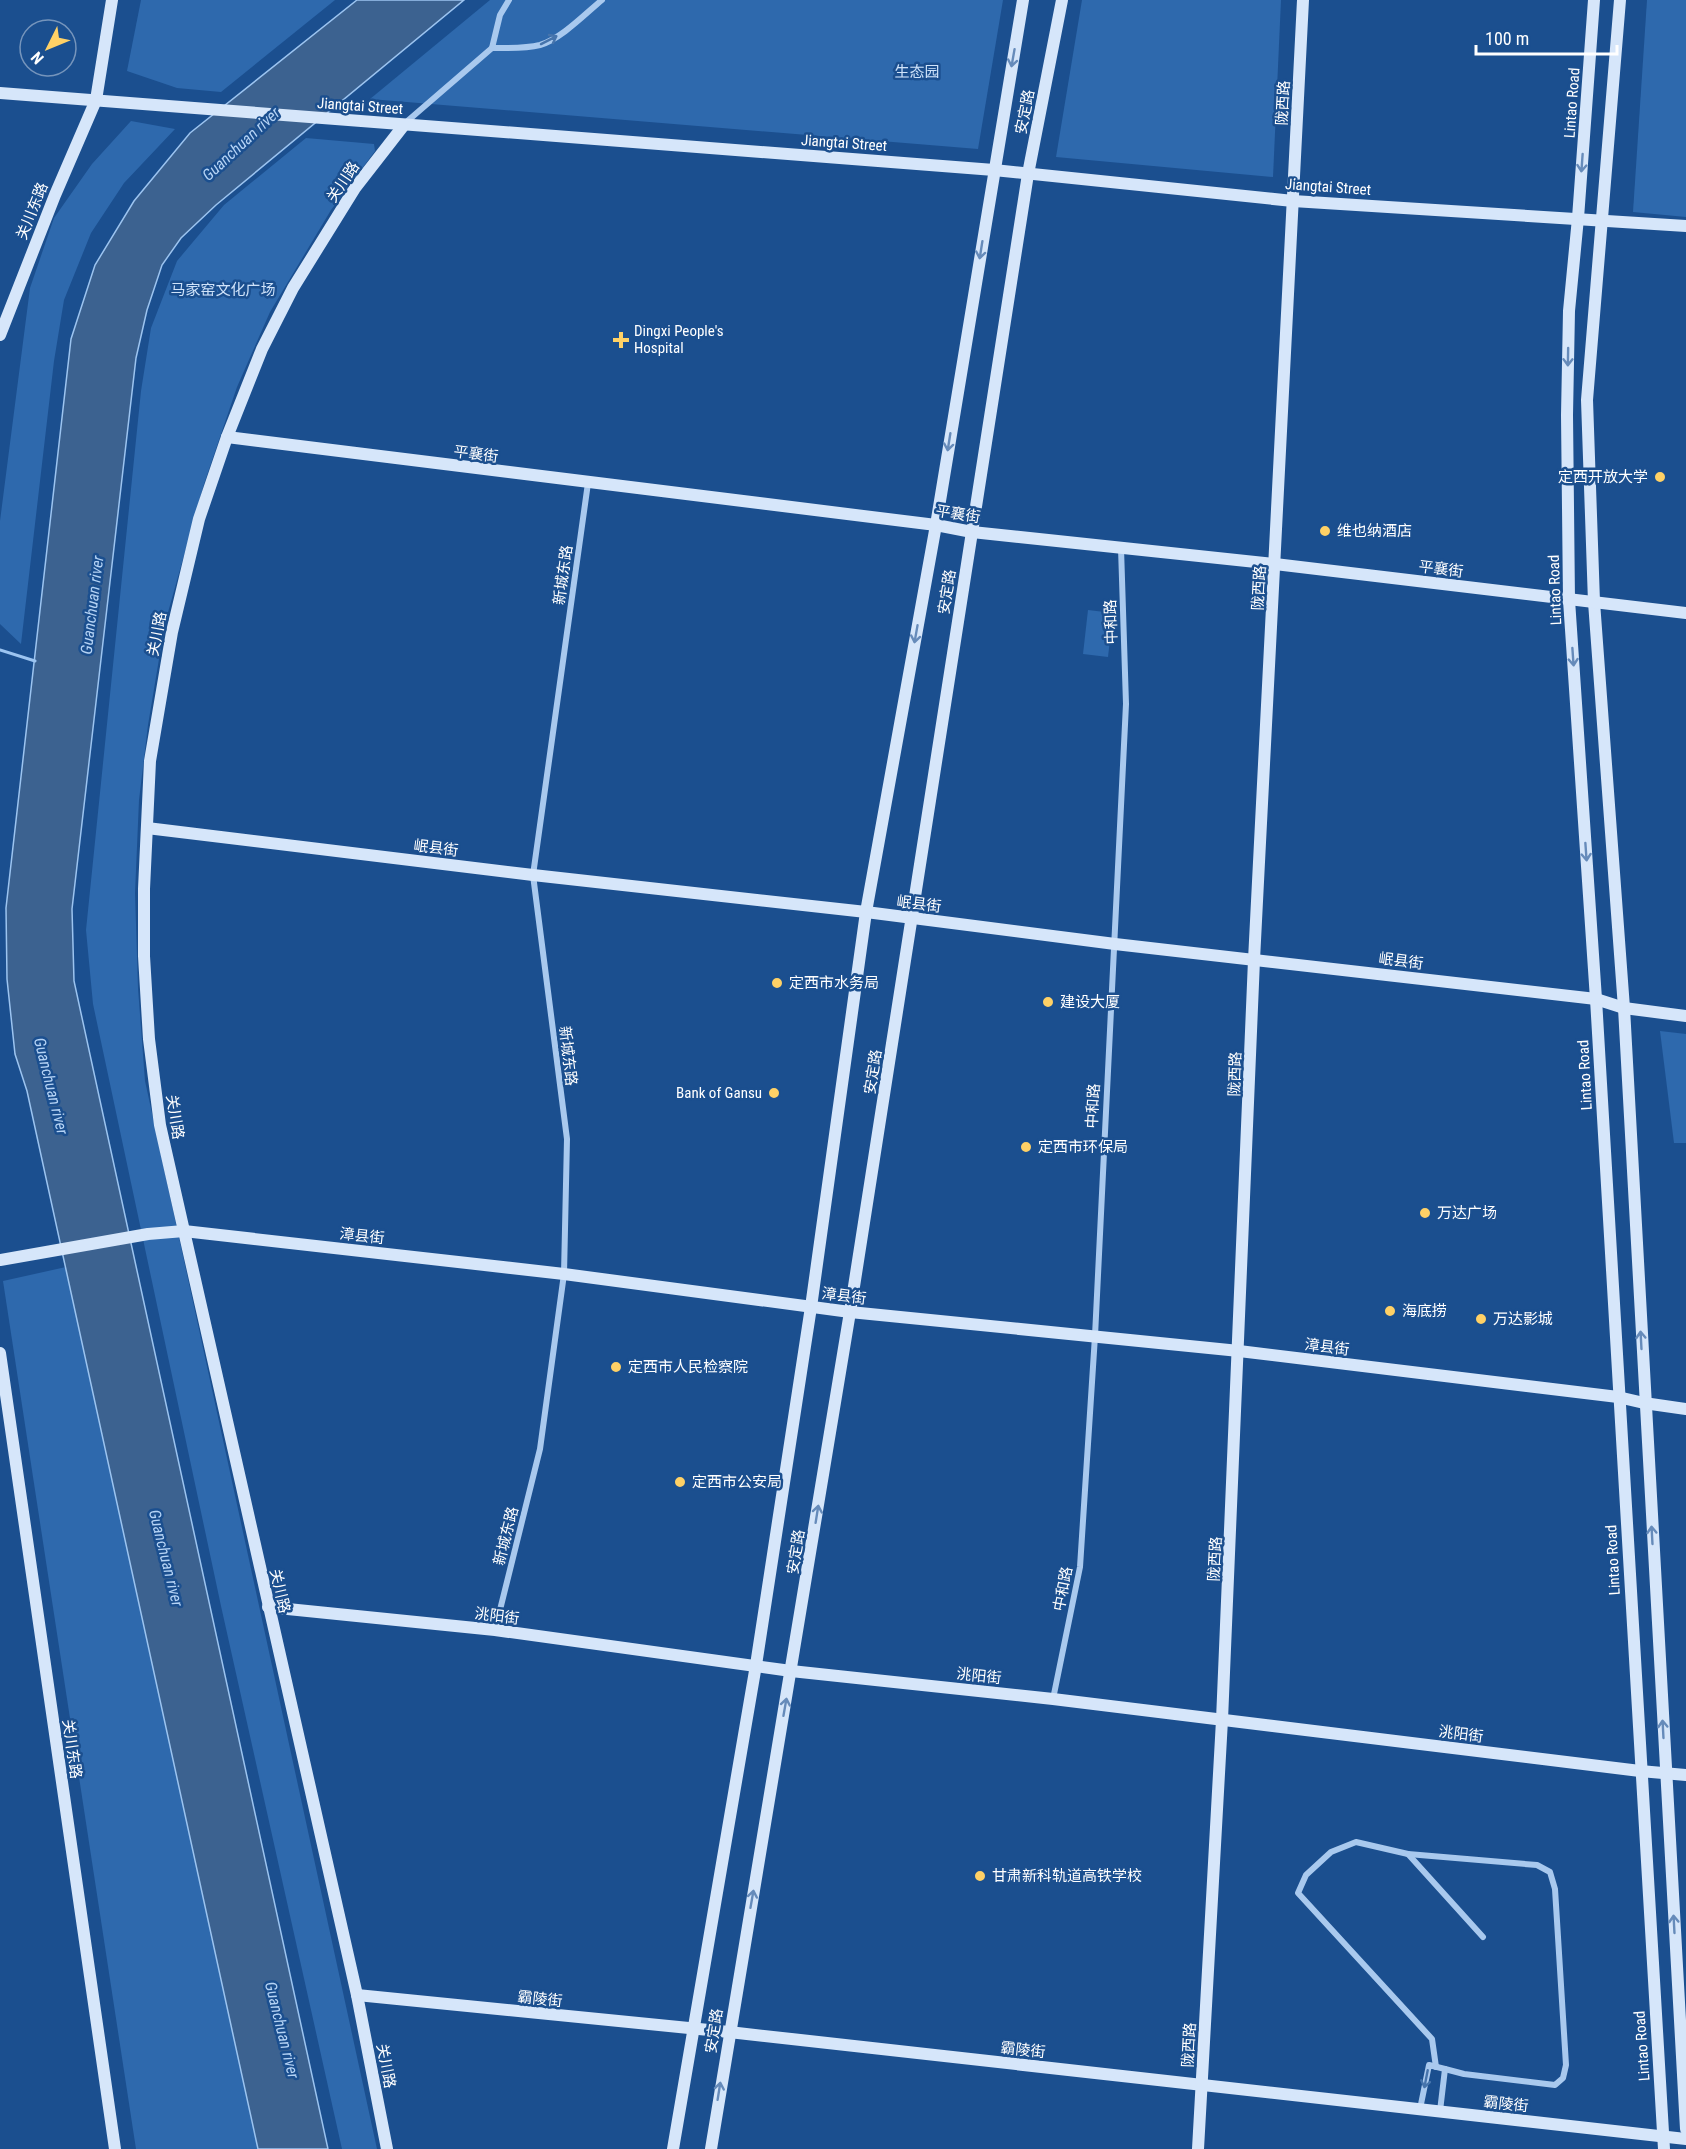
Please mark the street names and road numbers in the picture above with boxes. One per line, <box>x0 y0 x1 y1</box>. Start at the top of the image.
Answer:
street label: Lintao Road <box>1561 67 1583 139</box>
street label: 陇西路 <box>1273 80 1293 126</box>
street label: 安定路 <box>1012 88 1038 136</box>
street label: Jiangtai Street <box>316 94 404 118</box>
street label: Jiangtai Street <box>800 131 888 155</box>
street label: 关川路 <box>323 158 363 206</box>
street label: Jiangtai Street <box>1284 175 1372 199</box>
street label: 关川东路 <box>12 180 52 242</box>
street label: 平襄街 <box>453 442 499 466</box>
street label: 平襄街 <box>934 502 982 526</box>
street label: 新城东路 <box>550 544 576 606</box>
street label: Lintao Road <box>1545 554 1565 626</box>
street label: 平襄街 <box>1418 557 1464 581</box>
street label: 陇西路 <box>1249 565 1269 611</box>
street label: 安定路 <box>935 568 959 616</box>
street label: 中和路 <box>1101 599 1121 645</box>
street label: 关川路 <box>144 610 170 658</box>
street label: 岷县街 <box>413 836 459 860</box>
street label: 岷县街 <box>896 892 942 916</box>
street label: 岷县街 <box>1378 949 1424 973</box>
street label: 新城东路 <box>555 1025 581 1087</box>
street label: Lintao Road <box>1574 1039 1596 1111</box>
street label: 安定路 <box>861 1048 885 1096</box>
street label: 陇西路 <box>1225 1051 1245 1097</box>
street label: 中和路 <box>1083 1083 1103 1129</box>
street label: 关川路 <box>163 1093 187 1141</box>
street label: 漳县街 <box>339 1225 385 1247</box>
street label: 漳县街 <box>821 1284 867 1308</box>
street label: 漳县街 <box>1304 1335 1350 1359</box>
street label: 新城东路 <box>490 1505 522 1567</box>
street label: Lintao Road <box>1602 1524 1624 1596</box>
street label: 安定路 <box>784 1528 808 1576</box>
street label: 陇西路 <box>1205 1536 1225 1582</box>
street label: 中和路 <box>1050 1565 1076 1613</box>
street label: 关川路 <box>266 1567 294 1615</box>
street label: 洮阳街 <box>474 1604 520 1628</box>
street label: 洮阳街 <box>956 1665 1002 1687</box>
street label: 关川东路 <box>59 1718 85 1780</box>
street label: 洮阳街 <box>1438 1722 1484 1746</box>
street label: 霸陵街 <box>517 1988 563 2010</box>
street label: 安定路 <box>702 2007 726 2055</box>
street label: Lintao Road <box>1631 2010 1653 2082</box>
street label: 陇西路 <box>1179 2022 1199 2068</box>
street label: 霸陵街 <box>1000 2039 1046 2061</box>
street label: 关川路 <box>373 2042 399 2090</box>
street label: 霸陵街 <box>1483 2093 1529 2115</box>

